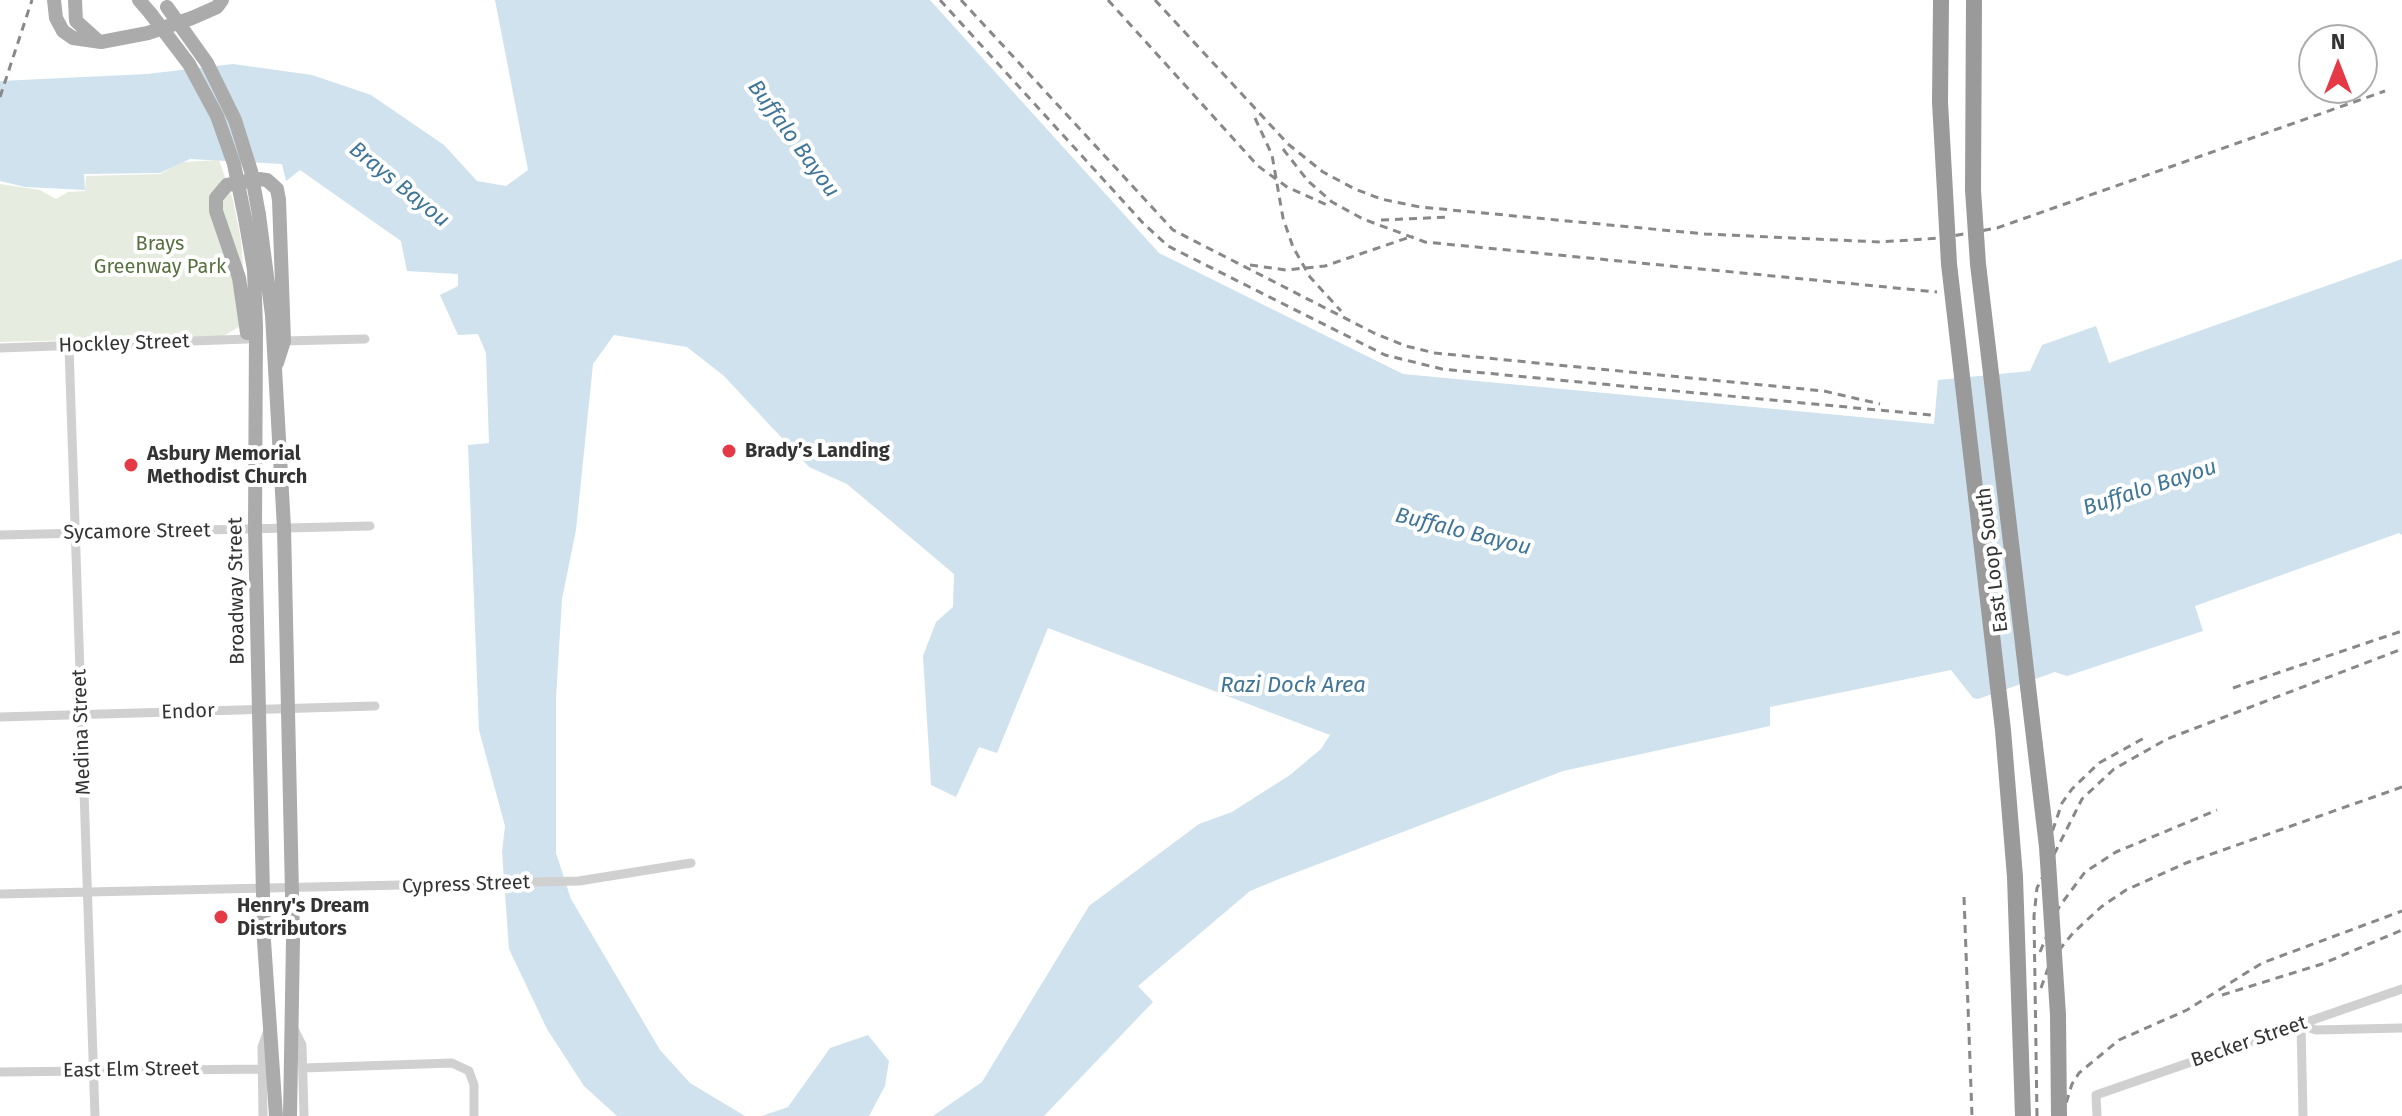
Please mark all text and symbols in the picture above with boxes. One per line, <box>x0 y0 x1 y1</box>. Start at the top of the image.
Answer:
north arrow <box>2298 24 2378 104</box>
text: N <box>2331 28 2345 55</box>
water label: Buffalo Bayou <box>741 75 845 203</box>
water label: Brays Bayou <box>344 137 454 233</box>
park label: Brays Greenway Park <box>94 232 226 279</box>
street label: Hockley Street <box>58 330 190 358</box>
place label: Brady’s Landing <box>745 439 890 463</box>
place label: Asbury Memorial Methodist Church <box>147 442 307 489</box>
marker: Brady’s Landing <box>720 442 738 460</box>
water label: Buffalo Bayou <box>2080 454 2220 522</box>
marker: Asbury Memorial Methodist Church <box>122 456 140 474</box>
street label: East Loop South <box>1972 486 2014 634</box>
water label: Buffalo Bayou <box>1392 502 1534 562</box>
street label: Broadway Street <box>224 517 250 665</box>
street label: Sycamore Street <box>63 519 211 545</box>
street label: Medina Street <box>68 669 96 795</box>
water label: Razi Dock Area <box>1220 673 1366 699</box>
street label: Endor <box>161 699 215 725</box>
street label: Cypress Street <box>402 871 530 899</box>
place label: Henry's Dream Distributors <box>237 894 369 941</box>
marker: Henry's Dream Distributors <box>212 908 230 926</box>
street label: Becker Street <box>2188 1011 2310 1073</box>
street label: East Elm Street <box>63 1057 199 1083</box>

